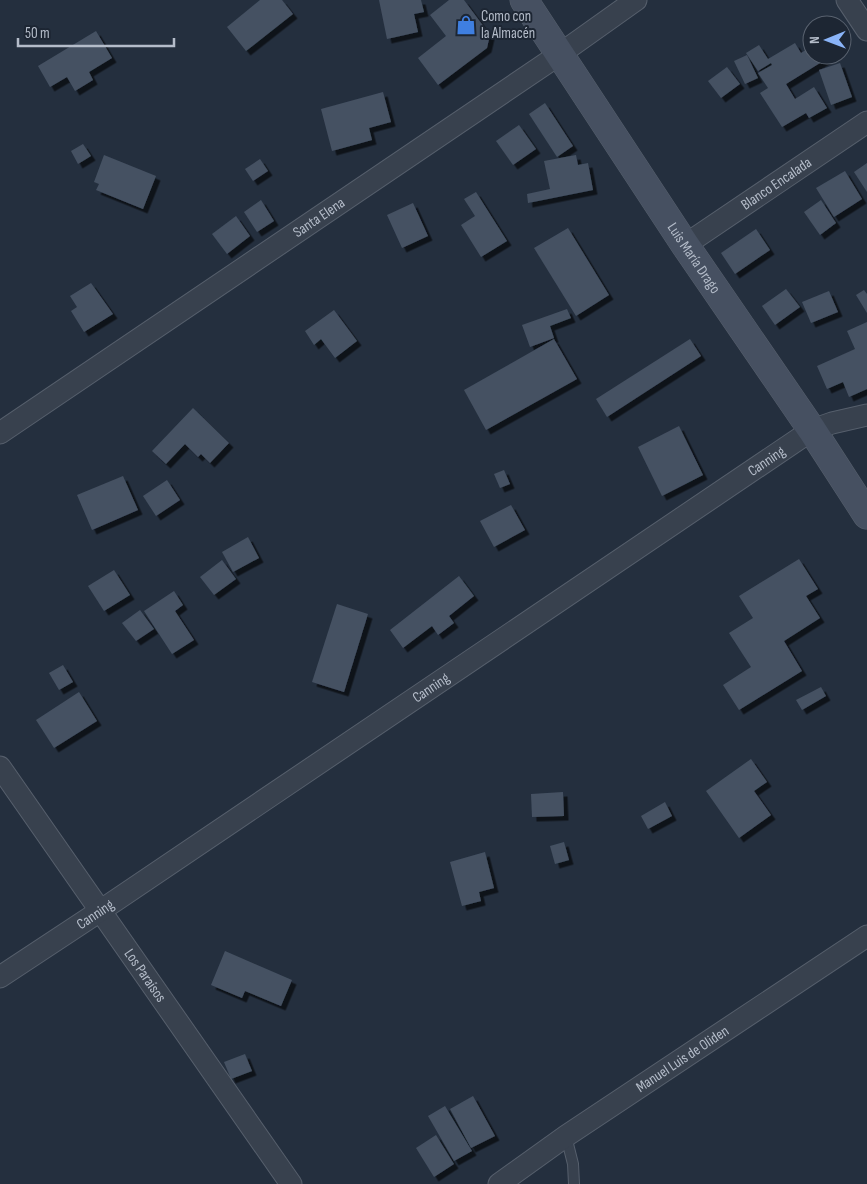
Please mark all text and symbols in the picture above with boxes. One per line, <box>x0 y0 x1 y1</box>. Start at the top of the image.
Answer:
place label: Como con la Almacén <box>481 7 535 43</box>
shop icon: Como con la Almacén <box>455 14 477 36</box>
scale bar <box>18 15 174 47</box>
north arrow <box>802 15 852 65</box>
text: 50 m <box>25 24 50 43</box>
text: N <box>806 36 823 44</box>
street label: Blanco Encalada <box>737 153 815 214</box>
street label: Santa Elena <box>289 193 349 242</box>
street label: Luis María Drago <box>663 219 725 297</box>
street label: Canning <box>744 442 789 480</box>
street label: Canning <box>409 668 453 707</box>
street label: Canning <box>73 895 117 933</box>
street label: Los Paraísos <box>120 945 171 1006</box>
street label: Manuel Luis de Oliden <box>632 1021 732 1096</box>

